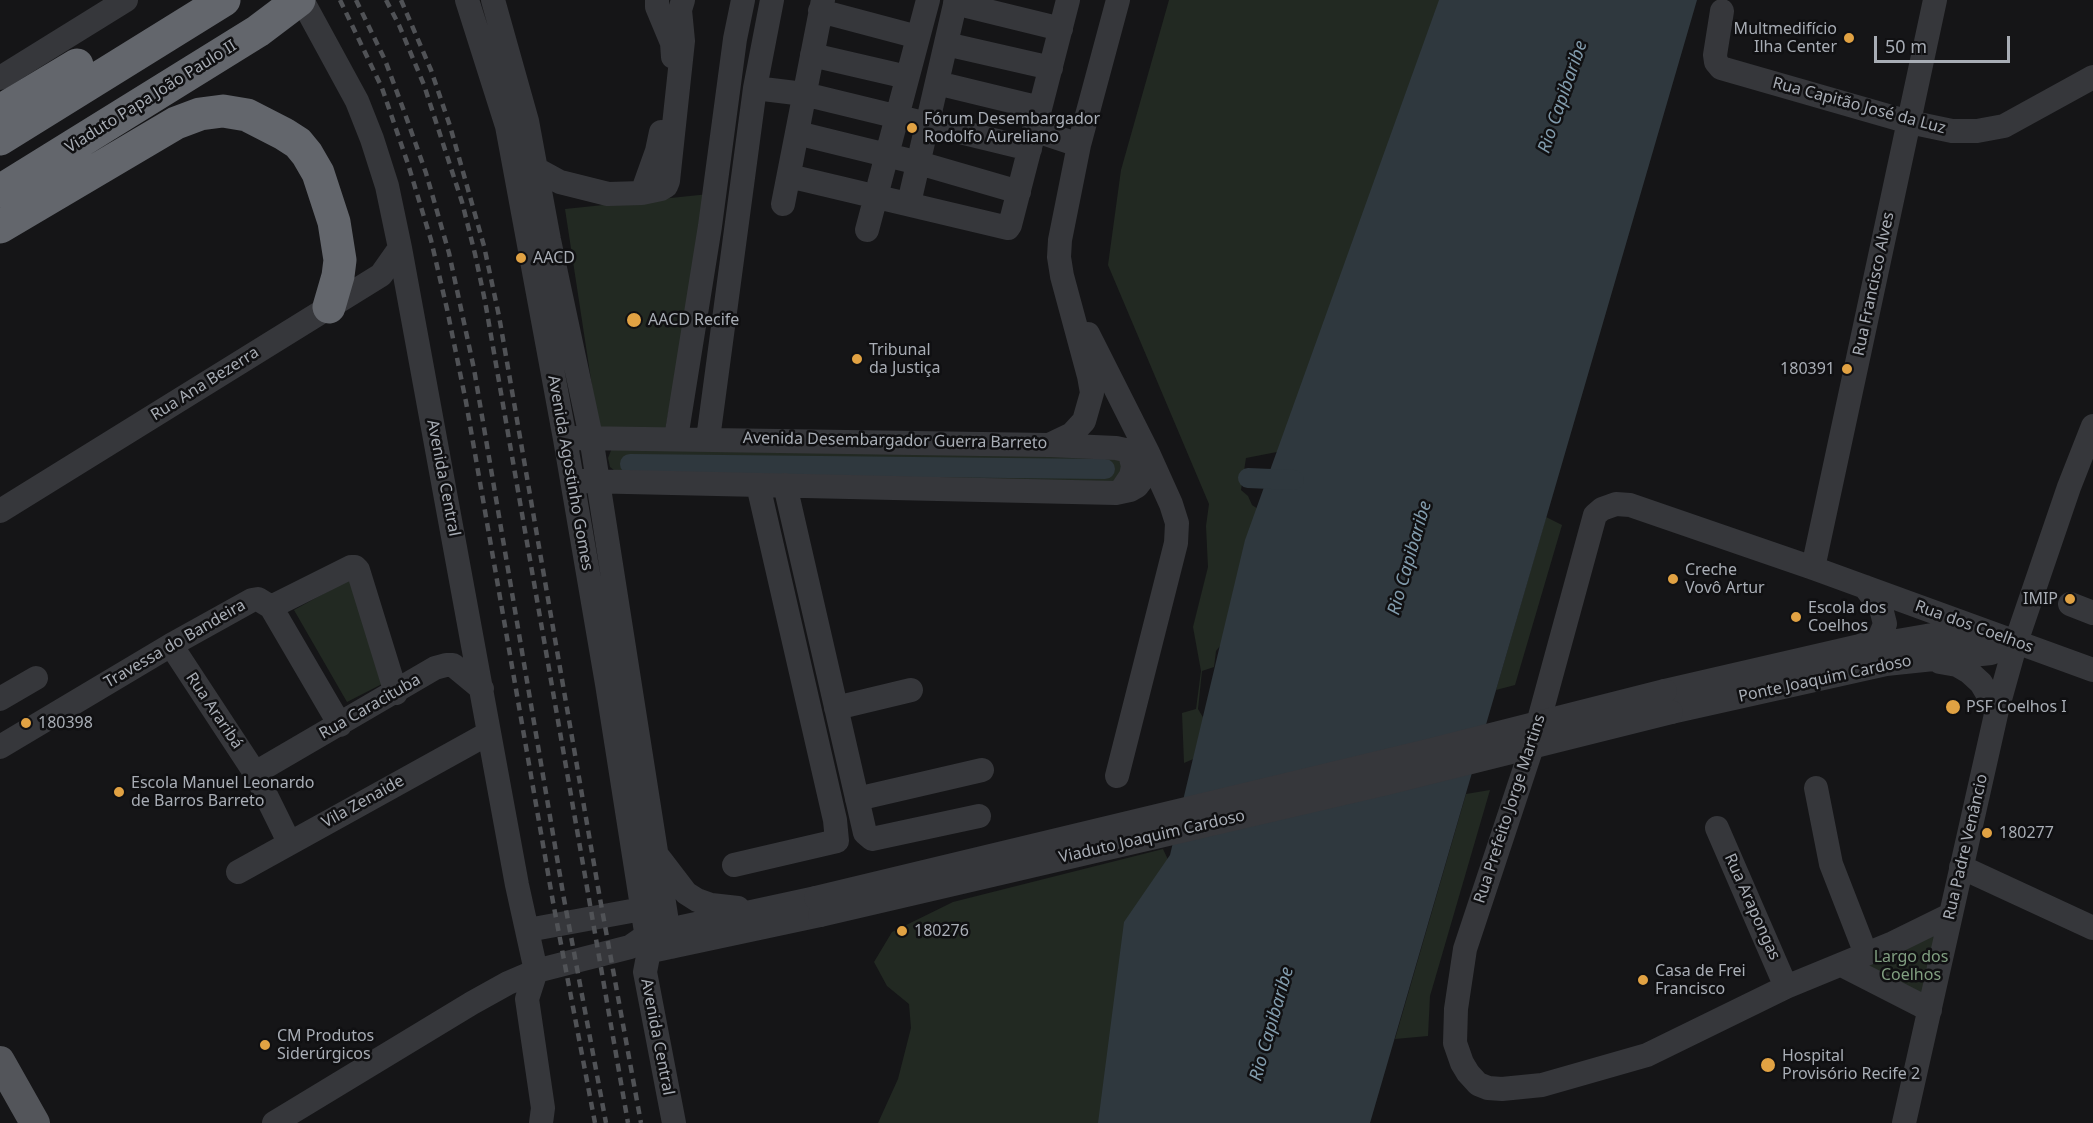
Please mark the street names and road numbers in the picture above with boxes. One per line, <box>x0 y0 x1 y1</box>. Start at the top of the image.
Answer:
street label: Viaduto Papa João Paulo II <box>62 36 240 158</box>
street label: Rua Capitão José da Luz <box>1770 74 1948 138</box>
street label: Rua Francisco Alves <box>1849 210 1899 358</box>
street label: Rua Ana Bezerra <box>147 343 263 425</box>
street label: Avenida Agostinho Gomes <box>543 374 597 572</box>
street label: Avenida Central <box>422 418 464 538</box>
street label: Avenida Desembargador Guerra Barreto <box>743 429 1047 453</box>
street label: Travessa do Bandeira <box>101 596 249 692</box>
street label: Rua dos Coelhos <box>1912 597 2036 657</box>
street label: Ponte Joaquim Cardoso <box>1737 651 1913 707</box>
street label: Rua Araribá <box>181 669 247 753</box>
street label: Rua Caracituba <box>316 670 424 744</box>
street label: Rua Prefeito Jorge Martins <box>1470 712 1550 906</box>
street label: Vila Zenaide <box>319 772 407 832</box>
street label: Rua Padre Venâncio <box>1940 772 1992 922</box>
street label: Viaduto Joaquim Cardoso <box>1057 806 1247 868</box>
street label: Rua Arapongas <box>1720 851 1784 963</box>
street label: Avenida Central <box>636 977 678 1097</box>

